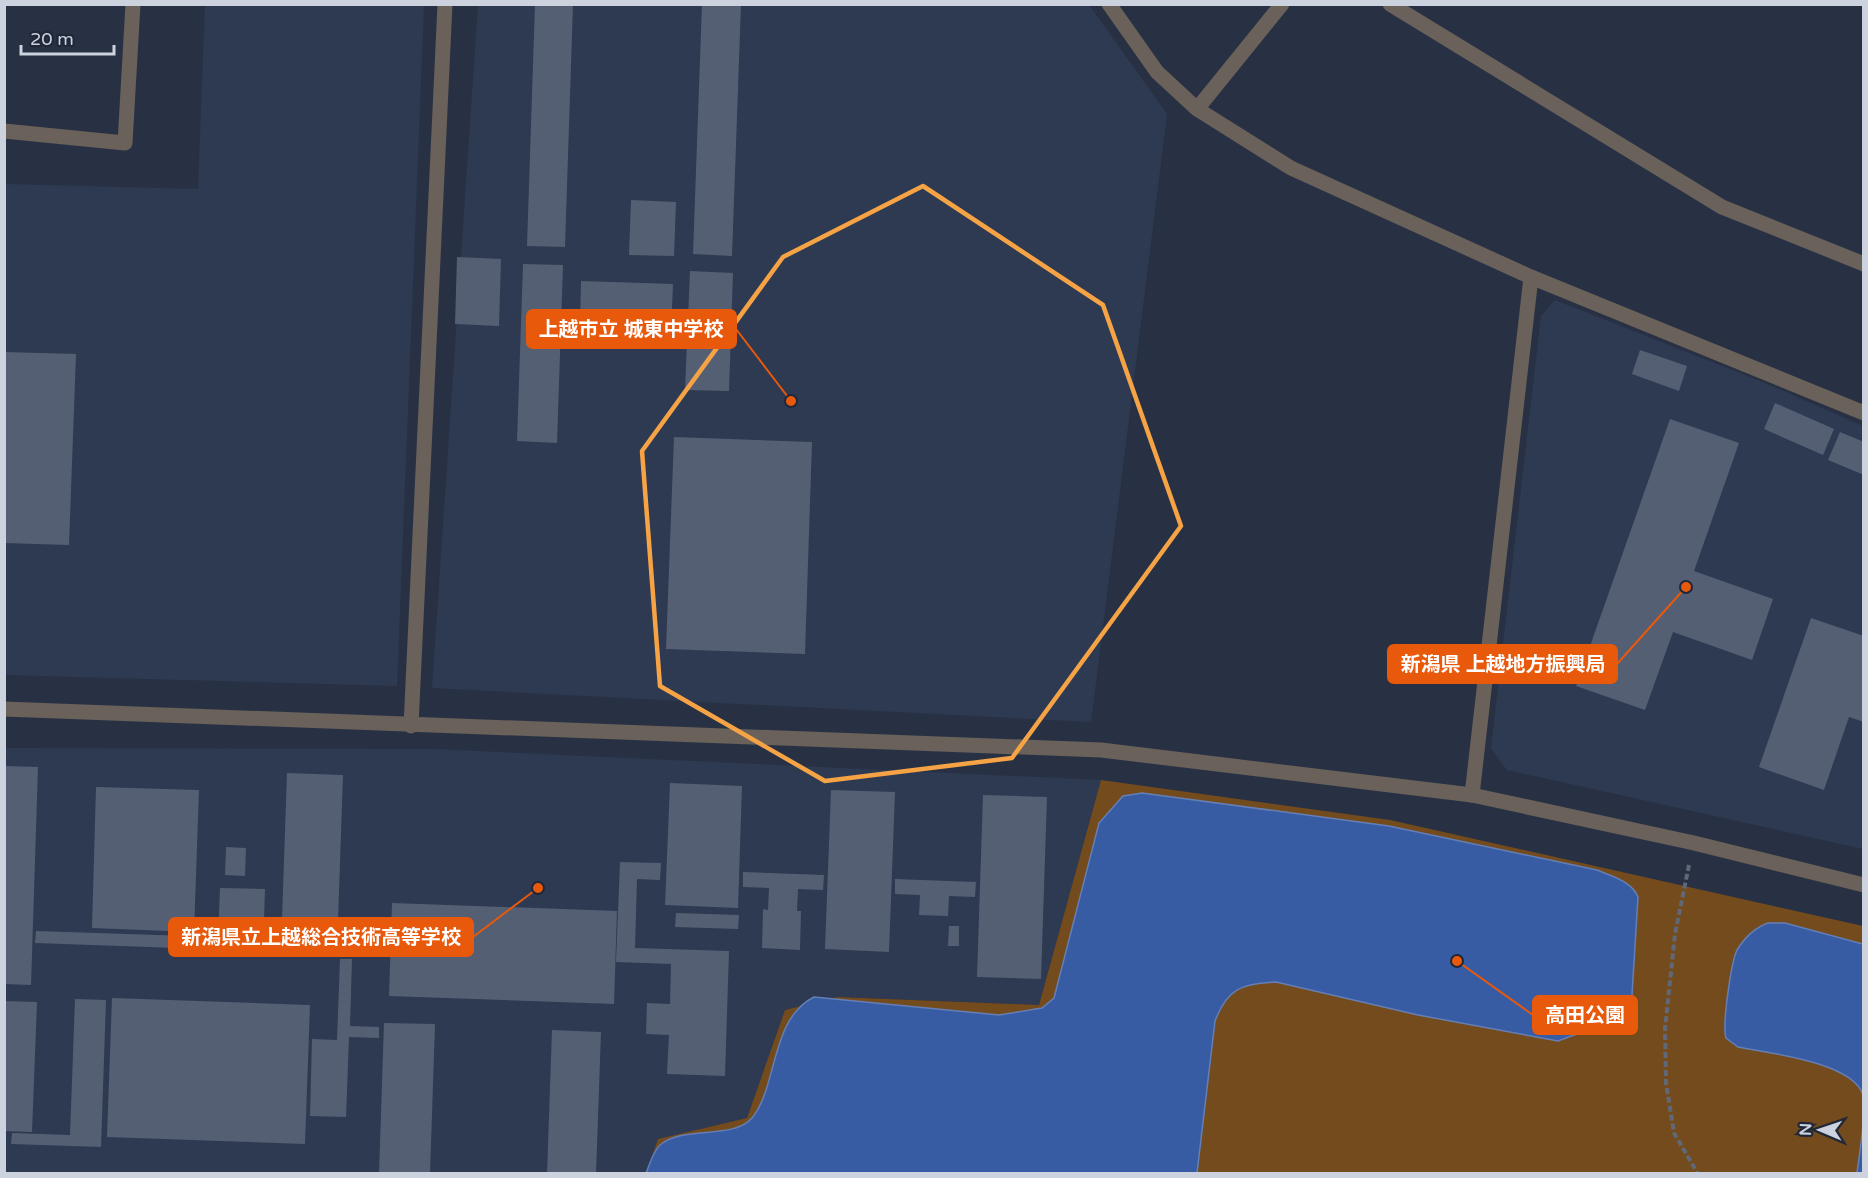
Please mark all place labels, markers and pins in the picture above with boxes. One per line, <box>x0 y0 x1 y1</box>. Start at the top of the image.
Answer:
callout: 上越市立 城東中学校 <box>527 310 736 348</box>
callout: 新潟県 上越地方振興局 <box>1388 645 1617 683</box>
callout: 新潟県立上越総合技術高等学校 <box>169 918 473 956</box>
callout: 高田公園 <box>1533 996 1637 1034</box>

